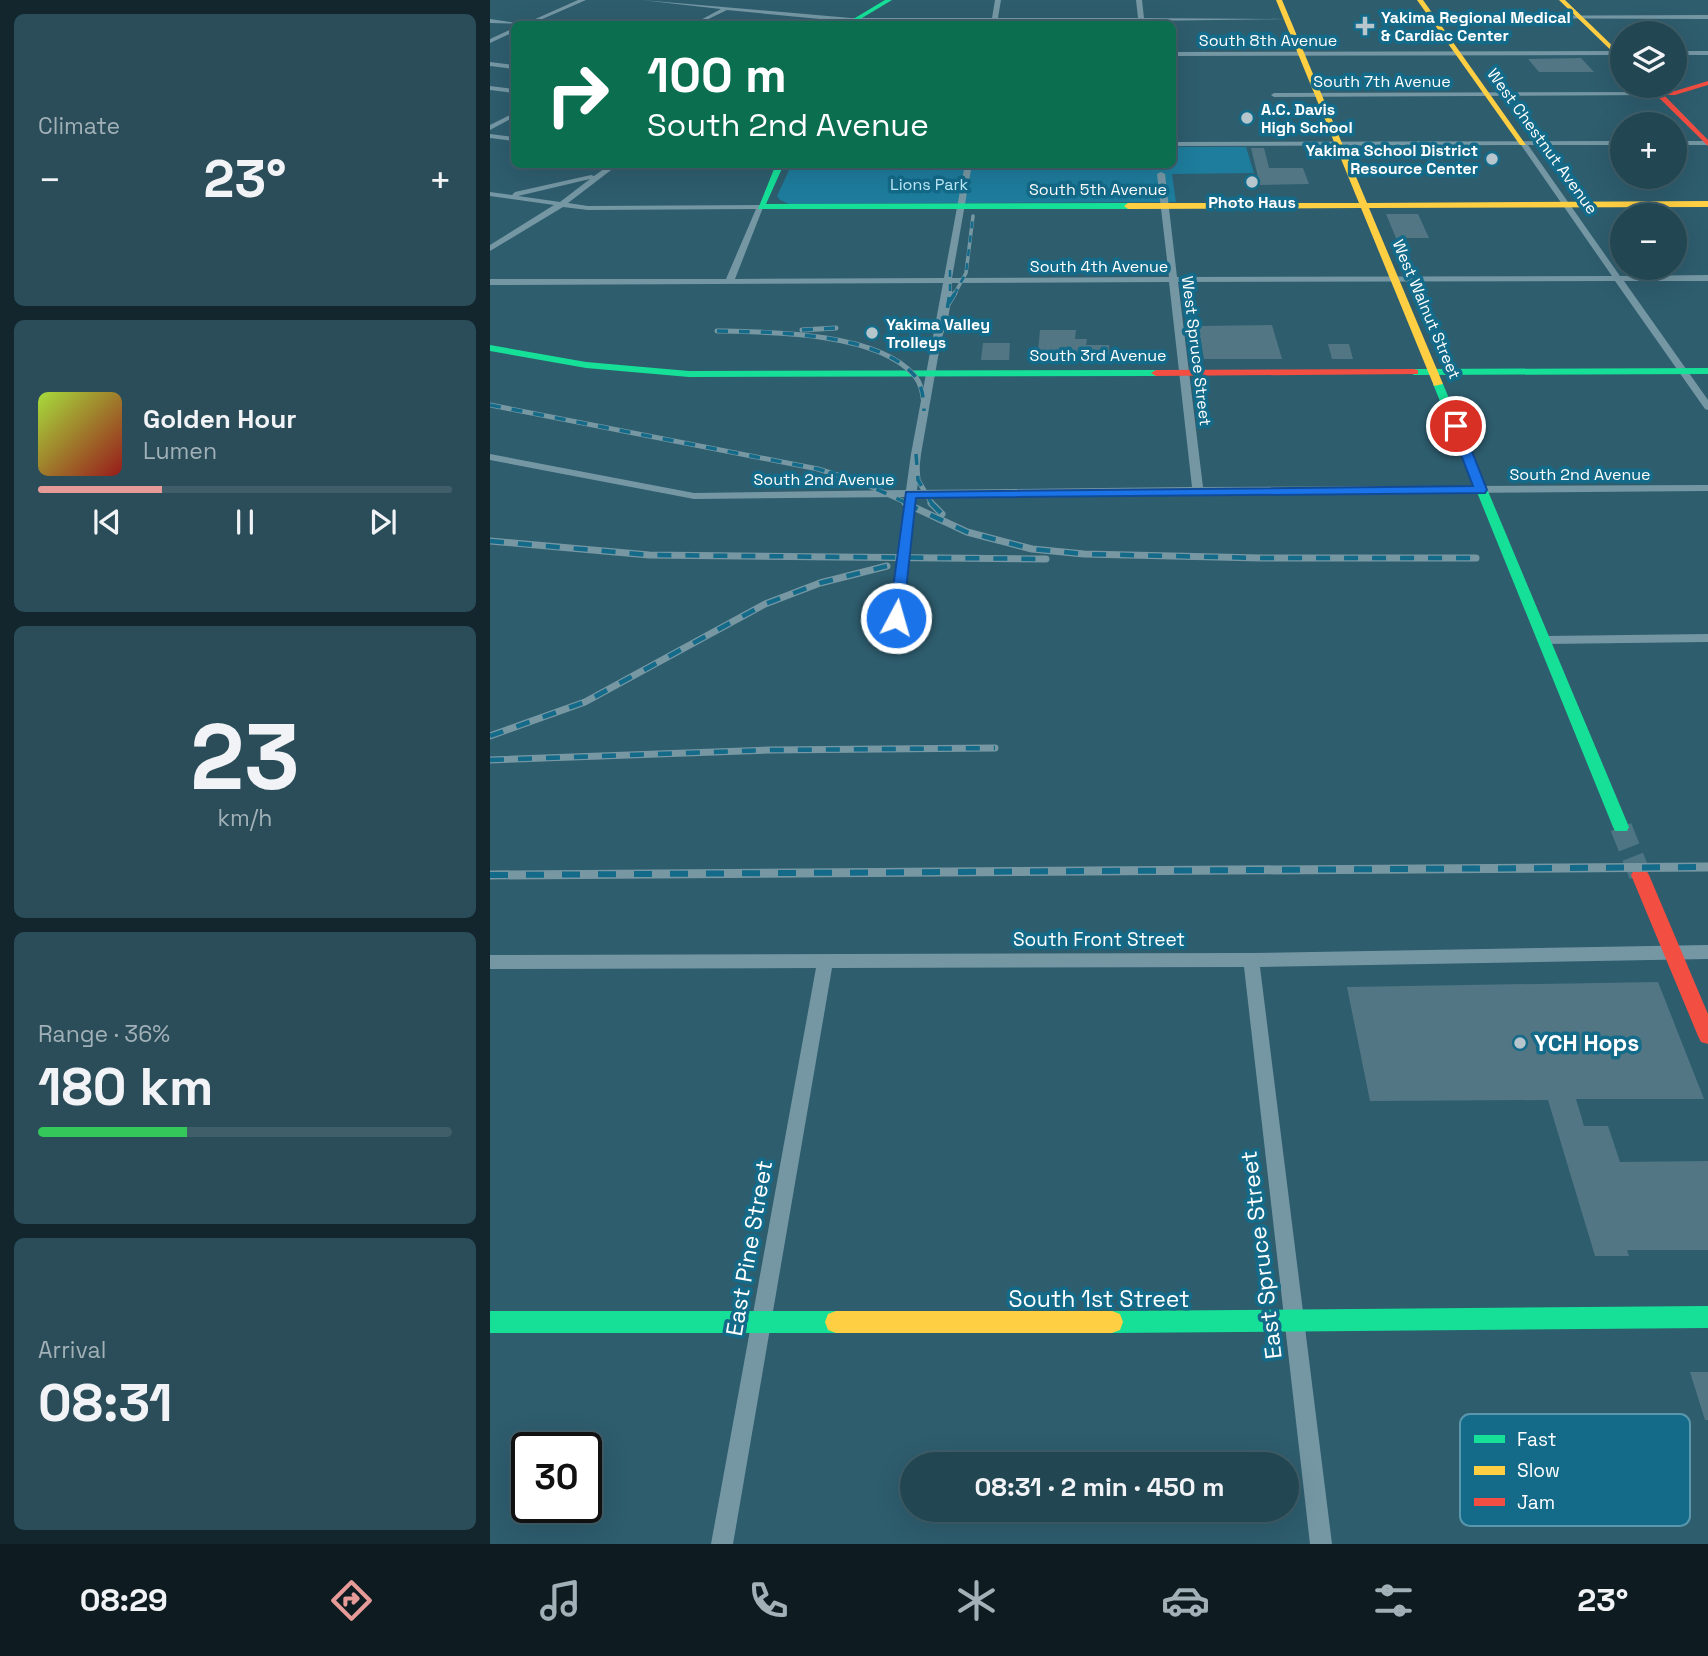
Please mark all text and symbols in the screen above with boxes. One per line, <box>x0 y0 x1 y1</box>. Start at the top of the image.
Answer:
place label: Yakima Regional Medical & Cardiac Center <box>1381 7 1571 46</box>
marker: Yakima Regional Medical & Cardiac Center <box>1355 16 1375 36</box>
map controls <box>1610 21 1687 280</box>
button: layers <box>1610 21 1687 98</box>
street label: South 8th Avenue <box>1199 30 1337 51</box>
text: 100 m <box>647 44 787 106</box>
icon: right <box>532 49 623 140</box>
street label: West Chestnut Avenue <box>1483 64 1603 218</box>
street label: South 7th Avenue <box>1313 71 1451 92</box>
place label: A.C. Davis High School <box>1261 99 1353 138</box>
text: South 2nd Avenue <box>647 105 929 145</box>
marker: A.C. Davis High School <box>1239 110 1255 126</box>
text: Climate <box>38 111 120 141</box>
button: + <box>1610 112 1687 189</box>
place label: Yakima School District Resource Center <box>1306 140 1478 179</box>
text: 23° <box>204 146 287 212</box>
marker: Yakima School District Resource Center <box>1484 151 1500 167</box>
text: − <box>38 156 62 204</box>
text: + <box>428 156 452 204</box>
park label: Lions Park <box>890 174 968 195</box>
marker: Photo Haus <box>1244 174 1260 190</box>
street label: South 5th Avenue <box>1029 179 1167 200</box>
place label: Photo Haus <box>1208 192 1296 213</box>
button: − <box>1610 203 1687 280</box>
street label: West Walnut Street <box>1388 236 1465 382</box>
street label: South 4th Avenue <box>1030 256 1168 277</box>
street label: West Spruce Street <box>1177 275 1216 427</box>
place label: Yakima Valley Trolleys <box>886 314 990 353</box>
marker: Yakima Valley Trolleys <box>864 325 880 341</box>
street label: South 3rd Avenue <box>1030 345 1166 366</box>
pin <box>1426 396 1486 456</box>
text: Golden Hour <box>143 402 297 436</box>
icon: arrive <box>1437 407 1475 445</box>
text: Lumen <box>143 436 217 466</box>
street label: South 2nd Avenue <box>1510 464 1650 485</box>
street label: South 2nd Avenue <box>754 469 894 490</box>
icon: previous <box>88 503 126 541</box>
icon: pause <box>226 503 264 541</box>
icon: next <box>364 503 402 541</box>
position arrow <box>859 581 933 655</box>
text: 23 <box>190 699 300 816</box>
text: km/h <box>218 803 272 833</box>
street label: South Front Street <box>1013 927 1185 952</box>
text: Range · 36% <box>38 1019 170 1049</box>
place label: YCH Hops <box>1534 1028 1639 1058</box>
marker: YCH Hops <box>1512 1035 1528 1051</box>
text: 180 km <box>38 1054 213 1120</box>
street label: East Spruce Street <box>1233 1149 1289 1361</box>
street label: East Pine Street <box>719 1158 779 1338</box>
street label: South 1st Street <box>1008 1284 1190 1314</box>
text: Arrival <box>38 1335 106 1365</box>
text: 08:31 <box>38 1370 173 1436</box>
legend <box>1460 1414 1690 1526</box>
text: Fast <box>1517 1427 1557 1452</box>
speed limit sign: 30 <box>511 1432 602 1523</box>
text: Slow <box>1517 1458 1560 1483</box>
text: 08:31 · 2 min · 450 m <box>974 1470 1225 1504</box>
text: Jam <box>1517 1490 1555 1515</box>
icon: directions <box>327 1576 376 1625</box>
icon: music <box>536 1576 585 1625</box>
icon: phone <box>744 1576 793 1625</box>
icon: climate <box>952 1576 1001 1625</box>
icon: car <box>1161 1576 1210 1625</box>
icon: filters <box>1369 1576 1418 1625</box>
text: 08:29 <box>80 1580 168 1620</box>
text: 23° <box>1577 1580 1628 1620</box>

